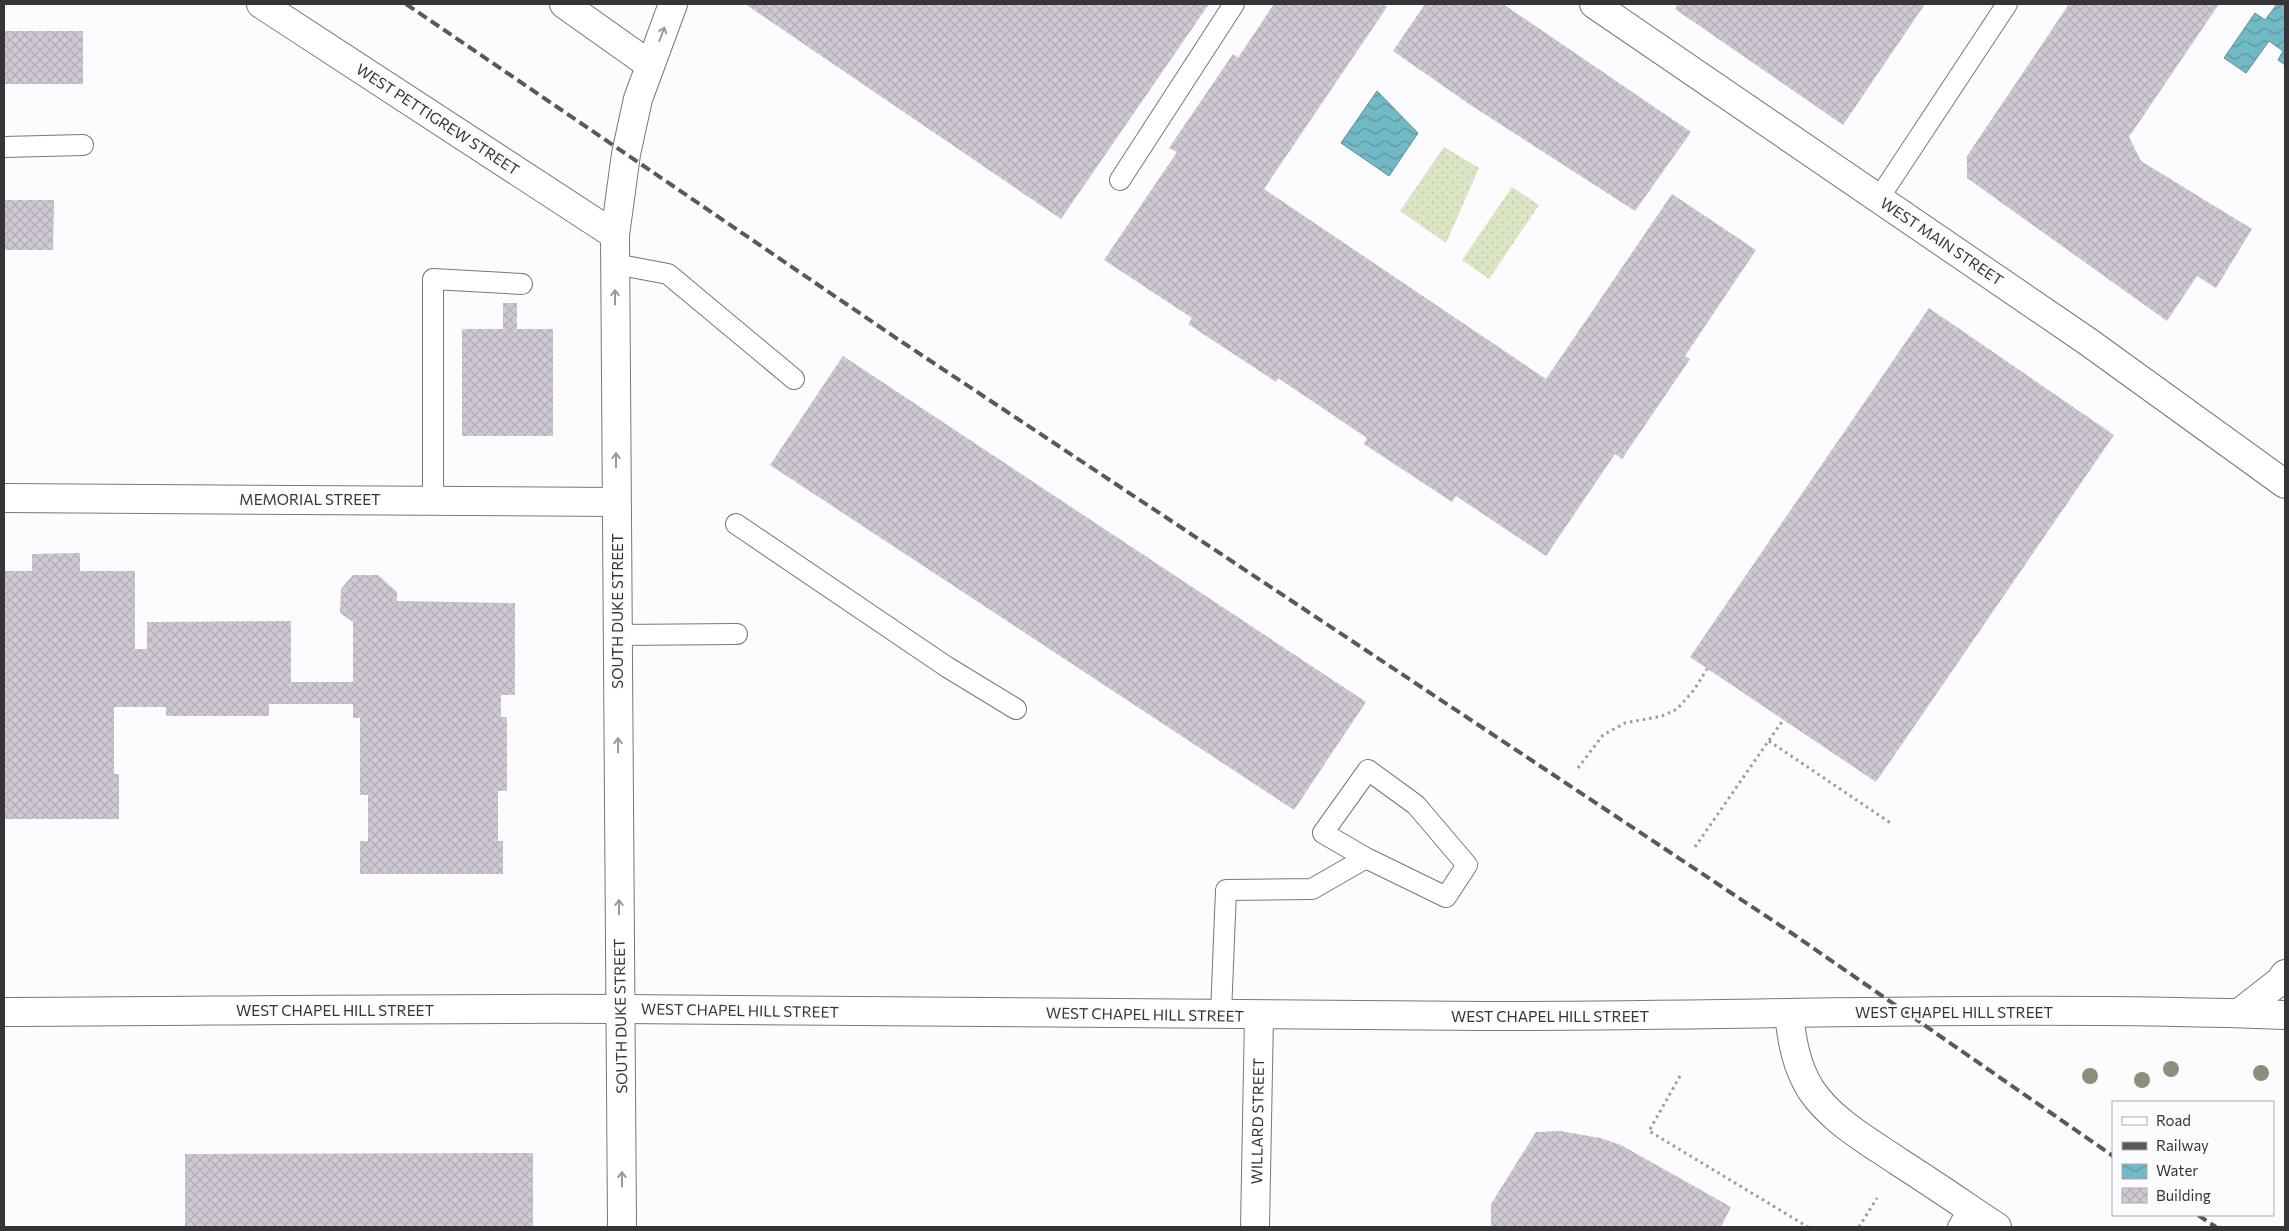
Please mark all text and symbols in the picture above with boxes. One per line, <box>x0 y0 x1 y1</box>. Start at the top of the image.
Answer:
one-way arrow <box>658 27 667 42</box>
street label: WEST PETTIGREW STREET <box>353 59 523 179</box>
street label: WEST MAIN STREET <box>1877 193 2007 289</box>
one-way arrow <box>610 290 620 306</box>
one-way arrow <box>611 452 621 468</box>
street label: MEMORIAL STREET <box>239 490 381 508</box>
street label: SOUTH DUKE STREET <box>608 533 626 689</box>
one-way arrow <box>613 737 622 753</box>
one-way arrow <box>614 900 624 916</box>
street label: SOUTH DUKE STREET <box>610 938 630 1094</box>
street label: WEST CHAPEL HILL STREET <box>641 999 840 1021</box>
street label: WEST CHAPEL HILL STREET <box>236 1001 434 1019</box>
street label: WEST CHAPEL HILL STREET <box>1046 1003 1245 1025</box>
street label: WEST CHAPEL HILL STREET <box>1855 1003 2053 1021</box>
street label: WEST CHAPEL HILL STREET <box>1451 1007 1649 1025</box>
street label: WILLARD STREET <box>1247 1057 1267 1184</box>
legend <box>2112 1101 2274 1216</box>
text: Road <box>2156 1111 2191 1129</box>
text: Railway <box>2156 1136 2209 1154</box>
text: Water <box>2156 1161 2198 1179</box>
one-way arrow <box>617 1171 627 1187</box>
text: Building <box>2156 1186 2211 1204</box>

